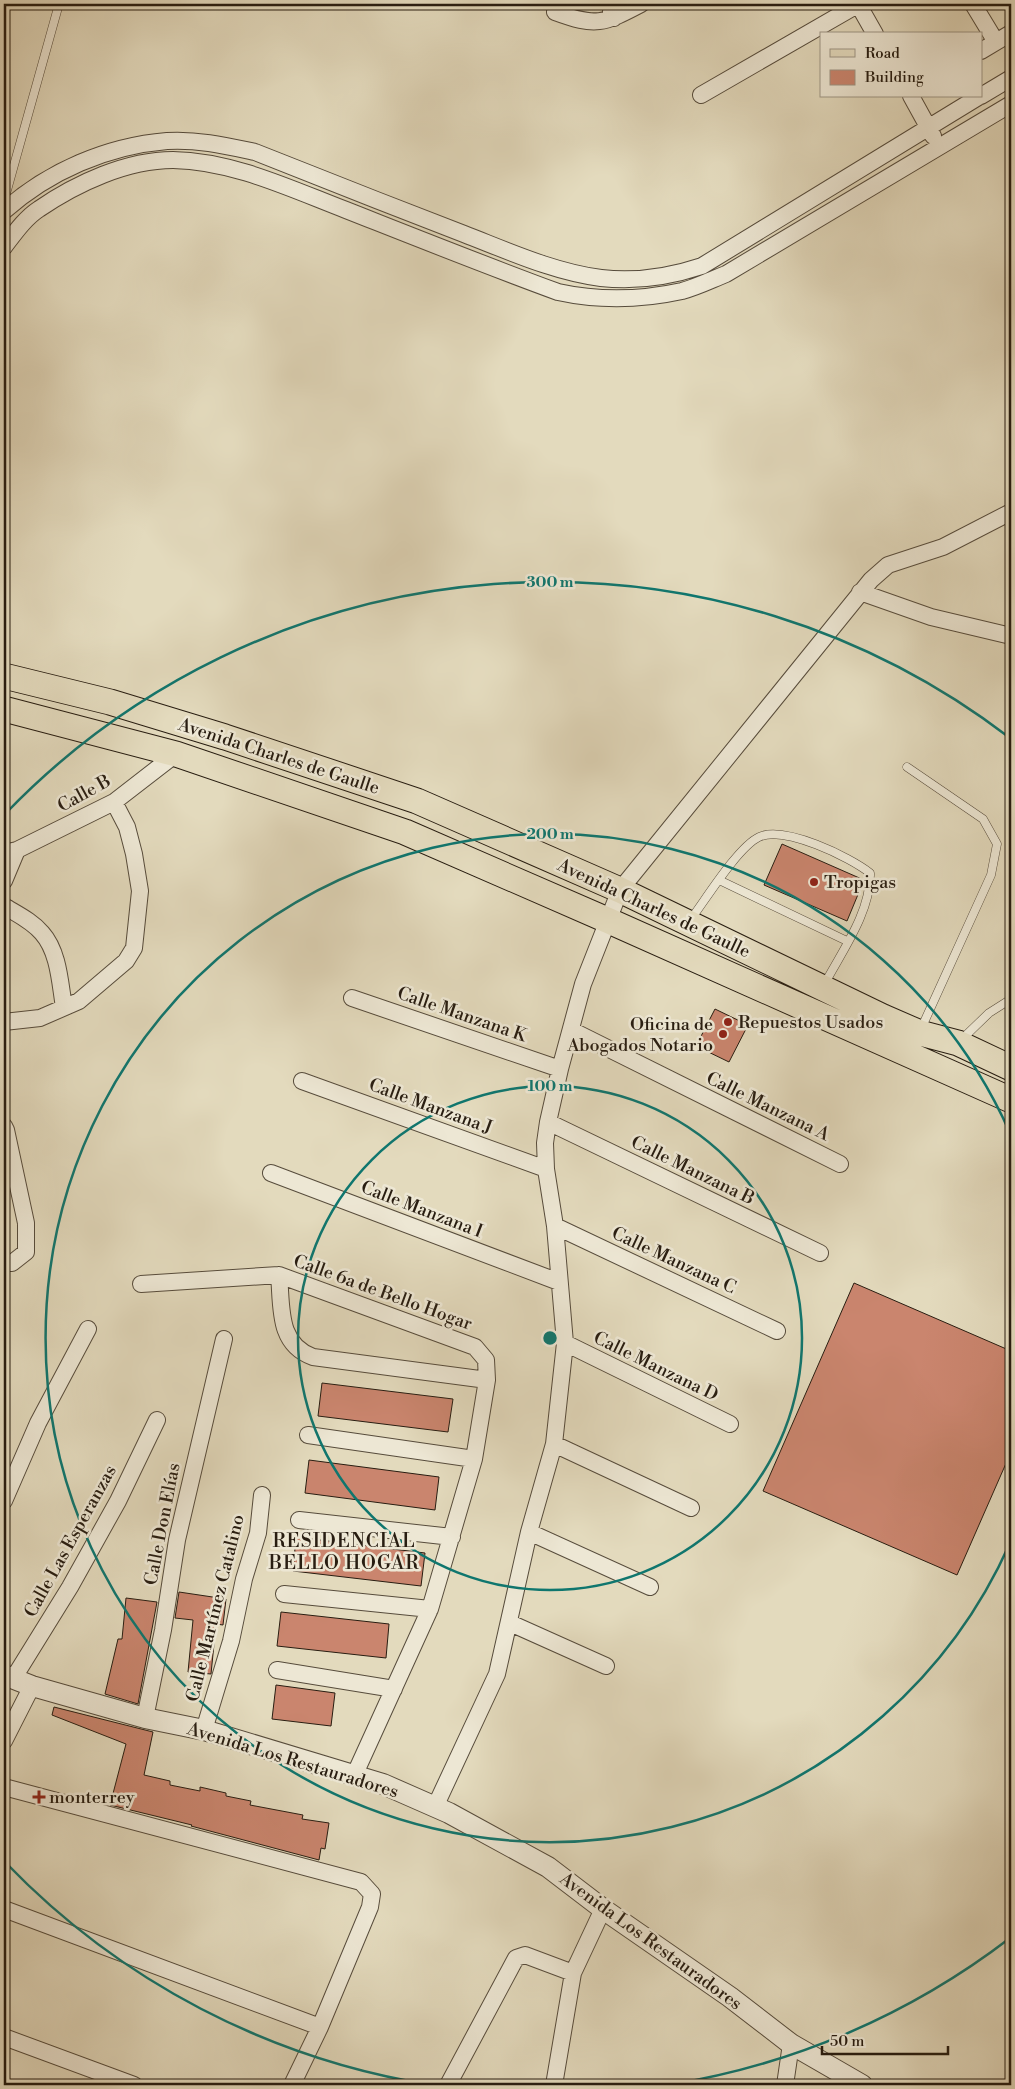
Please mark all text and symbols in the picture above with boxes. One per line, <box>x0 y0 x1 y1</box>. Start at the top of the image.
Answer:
legend <box>820 32 982 98</box>
text: Road <box>865 44 900 63</box>
text: Building <box>864 68 924 87</box>
text: 300 m <box>527 573 574 592</box>
street label: Avenida Charles de Gaulle <box>174 713 382 800</box>
street label: Calle B <box>53 769 115 817</box>
text: 200 m <box>526 825 574 844</box>
street label: Avenida Charles de Gaulle <box>553 853 754 963</box>
place label: Tropigas <box>824 871 896 894</box>
marker: Tropigas <box>808 876 820 888</box>
street label: Calle Manzana K <box>394 982 531 1048</box>
place label: Repuestos Usados <box>738 1011 883 1034</box>
place label: Oficina de Abogados Notario <box>566 1013 713 1057</box>
marker: Repuestos Usados <box>722 1016 734 1028</box>
marker: Oficina de Abogados Notario <box>717 1028 729 1040</box>
street label: Calle Manzana A <box>702 1067 834 1147</box>
street label: Calle Manzana J <box>366 1073 496 1140</box>
text: 100 m <box>528 1077 573 1096</box>
street label: Calle Manzana B <box>627 1131 758 1210</box>
street label: Calle Manzana I <box>358 1176 486 1243</box>
street label: Calle Manzana C <box>608 1222 740 1299</box>
street label: Calle 6a de Bello Hogar <box>290 1249 476 1336</box>
street label: Calle Manzana D <box>590 1326 722 1407</box>
centre of rings <box>541 1329 559 1347</box>
street label: Calle Las Esperanzas <box>19 1461 122 1621</box>
street label: Calle Don Elías <box>139 1461 186 1587</box>
street label: Calle Martínez Catalino <box>181 1512 250 1704</box>
district label: RESIDENCIAL BELLO HOGAR <box>268 1529 419 1575</box>
street label: Avenida Los Restauradores <box>183 1717 401 1804</box>
place label: monterrey <box>49 1786 135 1809</box>
marker: monterrey <box>33 1791 45 1803</box>
street label: Avenida Los Restauradores <box>554 1867 746 2015</box>
scale bar <box>822 2024 949 2056</box>
text: 50 m <box>830 2032 864 2051</box>

